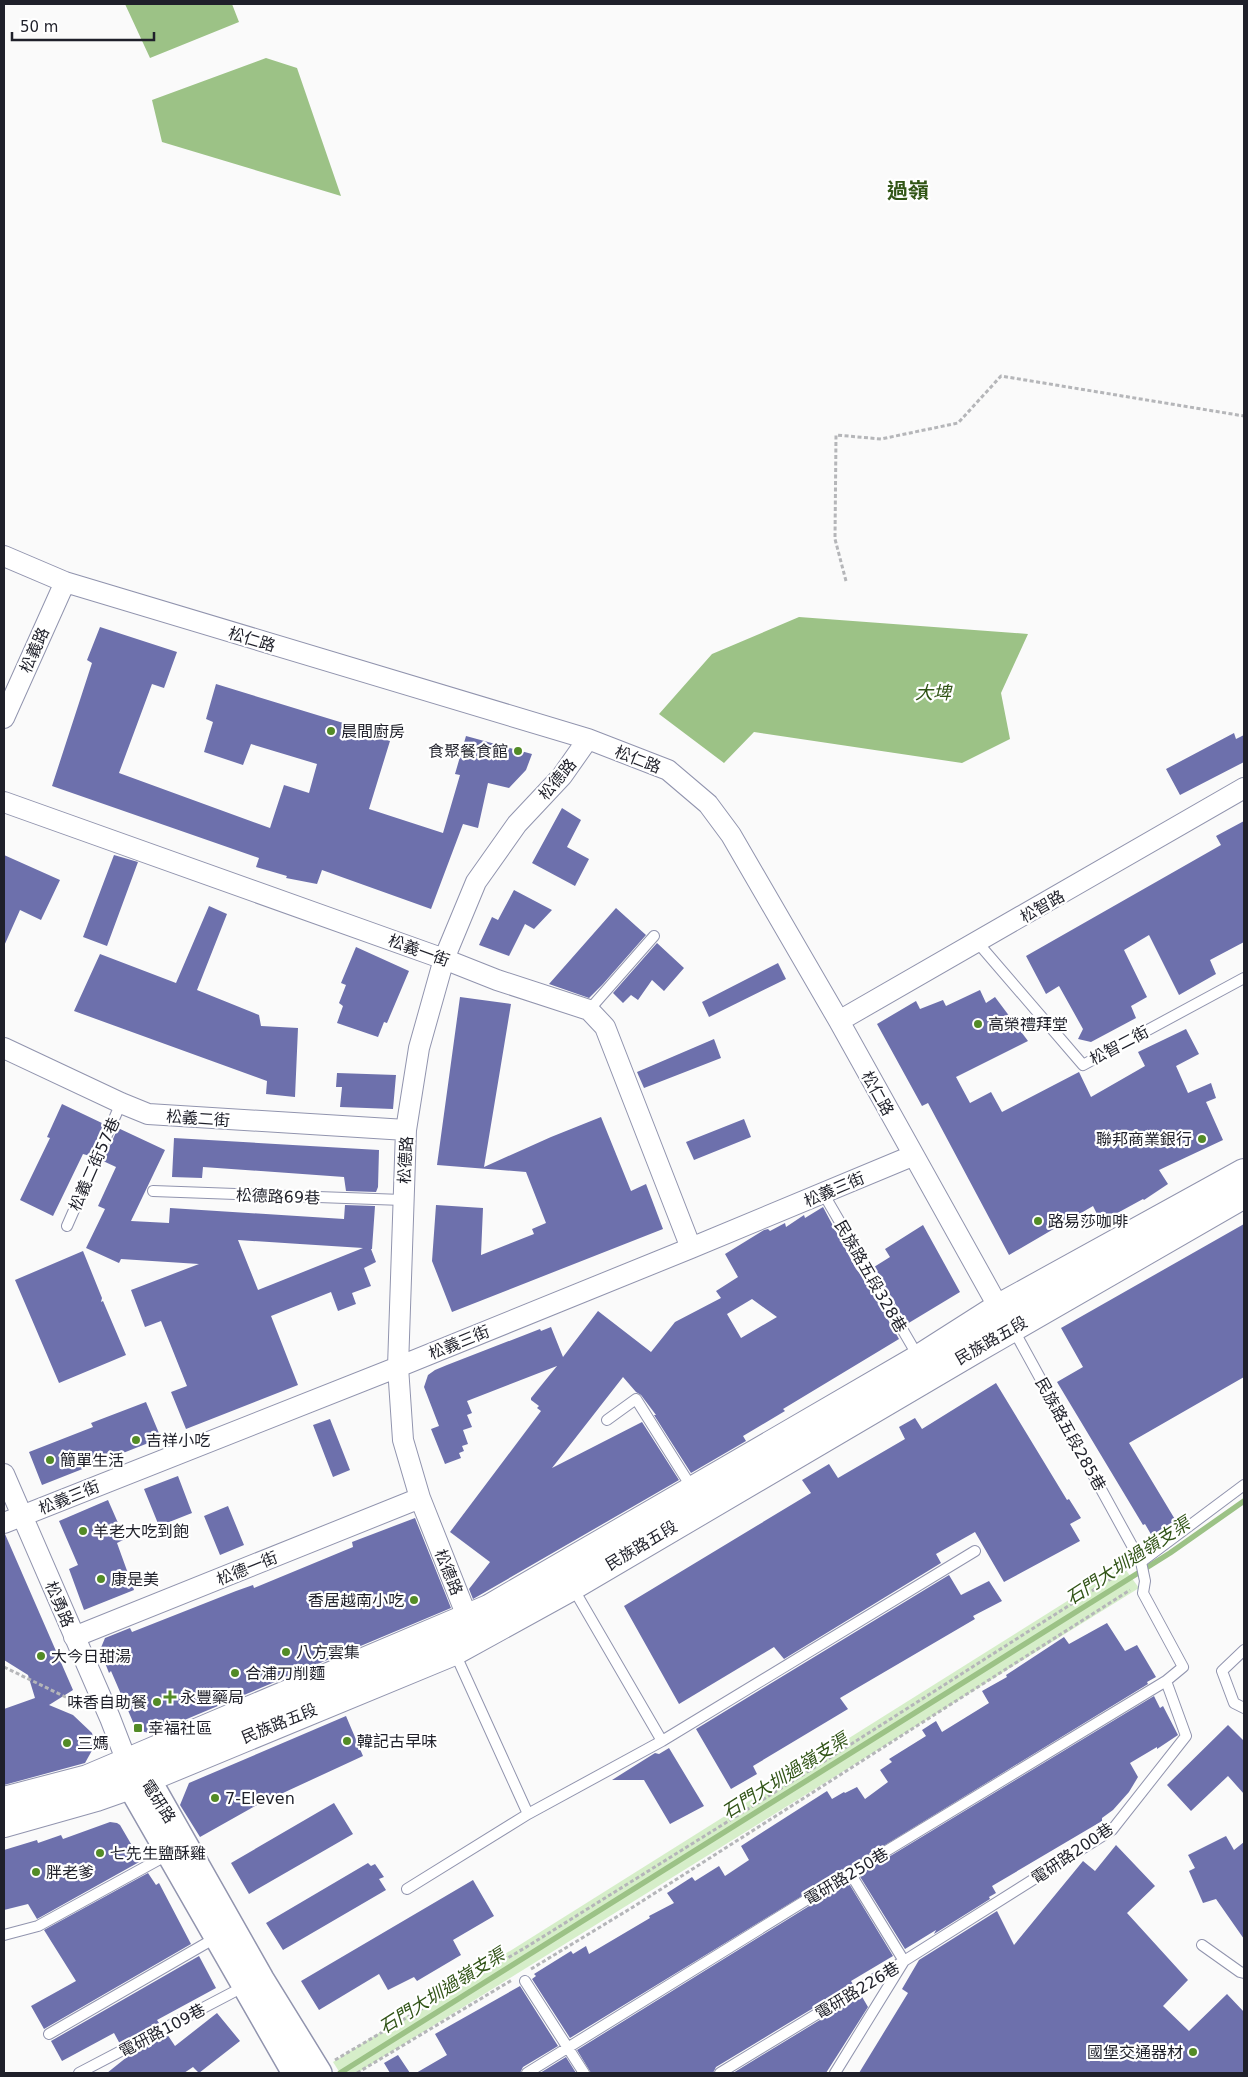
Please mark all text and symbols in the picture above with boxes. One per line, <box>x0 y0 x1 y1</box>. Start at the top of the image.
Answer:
scale bar <box>12 10 155 42</box>
text: 50 m <box>20 18 58 36</box>
district label: 過嶺 <box>887 179 929 203</box>
street label: 松仁路 <box>226 623 278 656</box>
street label: 松義路 <box>16 624 53 676</box>
water label: 大埤 <box>915 682 953 703</box>
place label: 晨間廚房 <box>341 722 405 741</box>
marker: 晨間廚房 <box>325 725 337 737</box>
place label: 食聚餐食館 <box>428 742 508 761</box>
street label: 松仁路 <box>612 742 664 777</box>
marker: 食聚餐食館 <box>512 745 524 757</box>
street label: 松德路 <box>535 755 580 804</box>
street label: 松智路 <box>1017 886 1068 927</box>
street label: 松義一街 <box>386 931 452 970</box>
place label: 高榮禮拜堂 <box>988 1015 1068 1034</box>
marker: 高榮禮拜堂 <box>972 1018 984 1030</box>
street label: 松智二街 <box>1087 1022 1152 1069</box>
street label: 松仁路 <box>858 1068 898 1119</box>
street label: 松義二街 <box>165 1107 231 1130</box>
street label: 松義二街57巷 <box>65 1114 124 1214</box>
place label: 聯邦商業銀行 <box>1096 1130 1192 1149</box>
marker: 聯邦商業銀行 <box>1196 1133 1208 1145</box>
street label: 松德路 <box>395 1136 416 1184</box>
street label: 松義三街 <box>801 1168 867 1211</box>
street label: 松德路69巷 <box>235 1186 320 1207</box>
place label: 路易莎咖啡 <box>1048 1212 1128 1231</box>
marker: 路易莎咖啡 <box>1032 1215 1044 1227</box>
street label: 民族路五段328巷 <box>831 1217 910 1336</box>
street label: 民族路五段 <box>952 1312 1031 1369</box>
street label: 松義三街 <box>426 1322 492 1363</box>
street label: 民族路五段285巷 <box>1032 1374 1110 1494</box>
place label: 吉祥小吃 <box>146 1431 210 1450</box>
marker: 吉祥小吃 <box>130 1434 142 1446</box>
place label: 簡單生活 <box>60 1451 124 1470</box>
marker: 簡單生活 <box>44 1454 56 1466</box>
street label: 松義三街 <box>36 1477 102 1518</box>
water label: 石門大圳過嶺支渠 <box>1062 1511 1196 1609</box>
street label: 民族路五段 <box>602 1517 680 1574</box>
place label: 羊老大吃到飽 <box>93 1522 189 1541</box>
marker: 羊老大吃到飽 <box>77 1525 89 1537</box>
street label: 松德路 <box>431 1546 466 1598</box>
street label: 松德一街 <box>214 1548 280 1589</box>
place label: 康是美 <box>111 1570 159 1589</box>
marker: 康是美 <box>95 1573 107 1585</box>
street label: 松勇路 <box>41 1578 78 1630</box>
place label: 香居越南小吃 <box>308 1591 404 1610</box>
marker: 香居越南小吃 <box>408 1594 420 1606</box>
place label: 八方雲集 <box>296 1643 360 1662</box>
marker: 八方雲集 <box>280 1646 292 1658</box>
place label: 大今日甜湯 <box>51 1647 131 1666</box>
marker: 大今日甜湯 <box>35 1650 47 1662</box>
place label: 合浦刀削麵 <box>245 1664 325 1683</box>
marker: 合浦刀削麵 <box>229 1667 241 1679</box>
place label: 永豐藥局 <box>180 1688 244 1707</box>
marker: 永豐藥局 <box>164 1691 176 1703</box>
place label: 味香自助餐 <box>67 1693 147 1712</box>
marker: 味香自助餐 <box>151 1696 163 1708</box>
street label: 民族路五段 <box>239 1700 320 1747</box>
place label: 幸福社區 <box>148 1719 212 1738</box>
marker: 幸福社區 <box>132 1722 144 1734</box>
water label: 石門大圳過嶺支渠 <box>718 1727 854 1823</box>
place label: 韓記古早味 <box>357 1732 437 1751</box>
place label: 三媽 <box>77 1734 109 1753</box>
marker: 韓記古早味 <box>341 1735 353 1747</box>
marker: 三媽 <box>61 1737 73 1749</box>
street label: 電研路 <box>138 1776 180 1827</box>
place label: 7-Eleven <box>225 1789 295 1808</box>
marker: 7-Eleven <box>209 1792 221 1804</box>
street label: 電研路200巷 <box>1028 1819 1117 1888</box>
place label: 七先生鹽酥雞 <box>110 1844 206 1863</box>
street label: 電研路250巷 <box>801 1844 892 1909</box>
marker: 七先生鹽酥雞 <box>94 1847 106 1859</box>
place label: 胖老爹 <box>46 1863 94 1882</box>
marker: 胖老爹 <box>30 1866 42 1878</box>
water label: 石門大圳過嶺支渠 <box>375 1942 511 2038</box>
street label: 電研路226巷 <box>812 1958 903 2023</box>
street label: 電研路109巷 <box>116 2000 208 2061</box>
place label: 國堡交通器材 <box>1087 2043 1183 2062</box>
marker: 國堡交通器材 <box>1187 2046 1199 2058</box>

